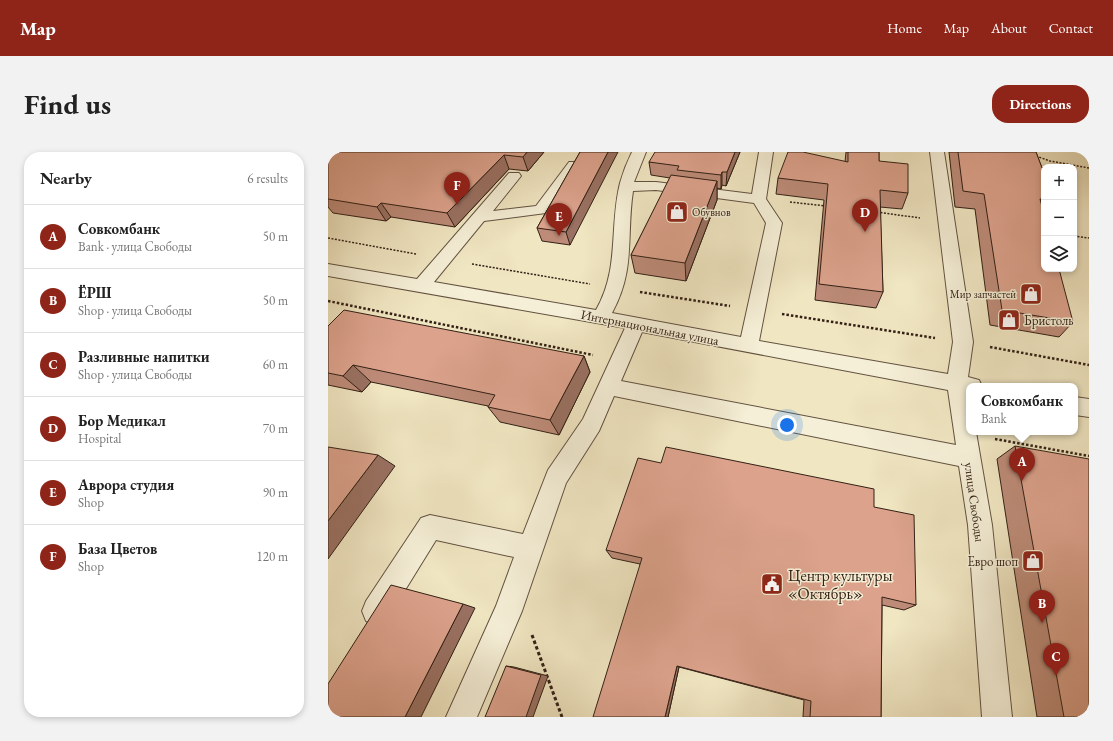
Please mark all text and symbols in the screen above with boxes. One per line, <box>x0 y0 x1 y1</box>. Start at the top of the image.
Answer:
text: Map <box>20 16 56 41</box>
text: Home <box>887 19 922 37</box>
text: Map <box>944 19 969 37</box>
text: About <box>991 19 1027 37</box>
text: Contact <box>1049 19 1093 37</box>
button: Directions <box>992 85 1089 123</box>
text: Find us <box>24 86 111 122</box>
map controls <box>1041 164 1077 272</box>
button: + <box>1041 164 1077 200</box>
text: Nearby <box>40 167 92 189</box>
text: 6 results <box>247 170 288 187</box>
pin: F <box>444 172 470 205</box>
shop icon: Обувнов <box>664 199 690 225</box>
pin: D <box>852 199 878 232</box>
button: − <box>1041 200 1077 236</box>
pin: E <box>546 203 572 236</box>
place label: Обувнов <box>692 205 731 219</box>
text: Совкомбанк <box>78 219 160 238</box>
text: A <box>48 228 58 245</box>
text: 50 m <box>263 228 288 245</box>
button: layers <box>1041 236 1077 272</box>
text: Bank · улица Свободы <box>78 238 192 255</box>
shop icon: Мир запчастей <box>1018 281 1044 307</box>
text: ЁРШ <box>78 283 111 302</box>
place label: Мир запчастей <box>950 287 1016 301</box>
text: B <box>49 292 57 309</box>
text: 50 m <box>263 292 288 309</box>
text: Shop · улица Свободы <box>78 302 192 319</box>
street label: Интернациональная улица <box>579 306 721 349</box>
shop icon: Бристоль <box>996 307 1022 333</box>
place label: Бристоль <box>1024 312 1073 329</box>
text: Разливные напитки <box>78 347 210 366</box>
text: C <box>48 356 58 373</box>
text: 60 m <box>263 356 288 373</box>
text: Shop · улица Свободы <box>78 366 192 383</box>
popup <box>966 383 1078 435</box>
text: Совкомбанк <box>981 391 1063 410</box>
text: Bank <box>981 410 1007 427</box>
text: Бор Медикал <box>78 411 166 430</box>
your location <box>777 415 797 435</box>
text: D <box>48 420 58 437</box>
text: 70 m <box>263 420 288 437</box>
text: Hospital <box>78 430 122 447</box>
pin: A <box>1009 448 1035 481</box>
street label: улица Свободы <box>961 461 989 543</box>
text: Аврора студия <box>78 475 174 494</box>
text: E <box>49 484 57 501</box>
text: 90 m <box>263 484 288 501</box>
text: Shop <box>78 494 104 511</box>
text: База Цветов <box>78 539 157 558</box>
text: F <box>49 548 57 565</box>
text: 120 m <box>257 548 288 565</box>
shop icon: Евро шоп <box>1020 548 1046 574</box>
place label: Евро шоп <box>967 553 1018 570</box>
text: Shop <box>78 558 104 575</box>
place label: Центр культуры «Октябрь» <box>788 565 893 604</box>
public building icon: Центр культуры «Октябрь» <box>759 571 785 597</box>
pin: B <box>1029 590 1055 623</box>
pin: C <box>1043 643 1069 676</box>

